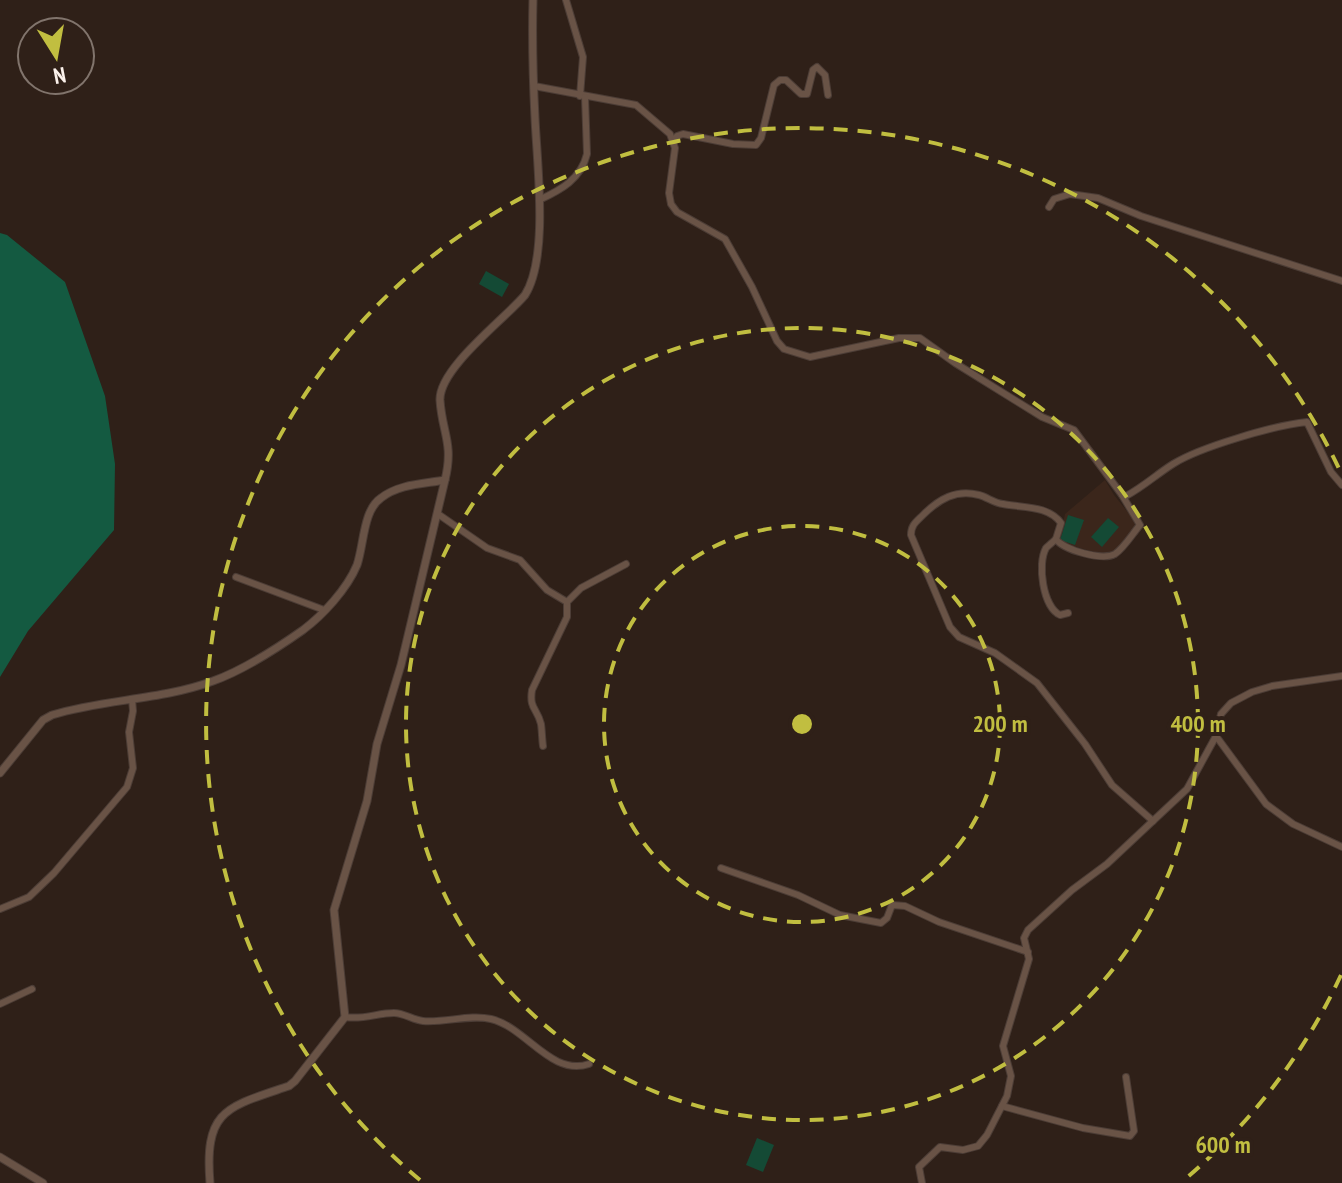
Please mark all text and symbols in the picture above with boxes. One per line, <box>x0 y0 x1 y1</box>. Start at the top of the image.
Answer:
north arrow <box>16 16 96 96</box>
text: N <box>51 61 68 91</box>
text: 200 m <box>972 708 1028 739</box>
text: 400 m <box>1170 708 1226 739</box>
centre of rings <box>788 710 816 738</box>
text: 600 m <box>1195 1129 1251 1160</box>

